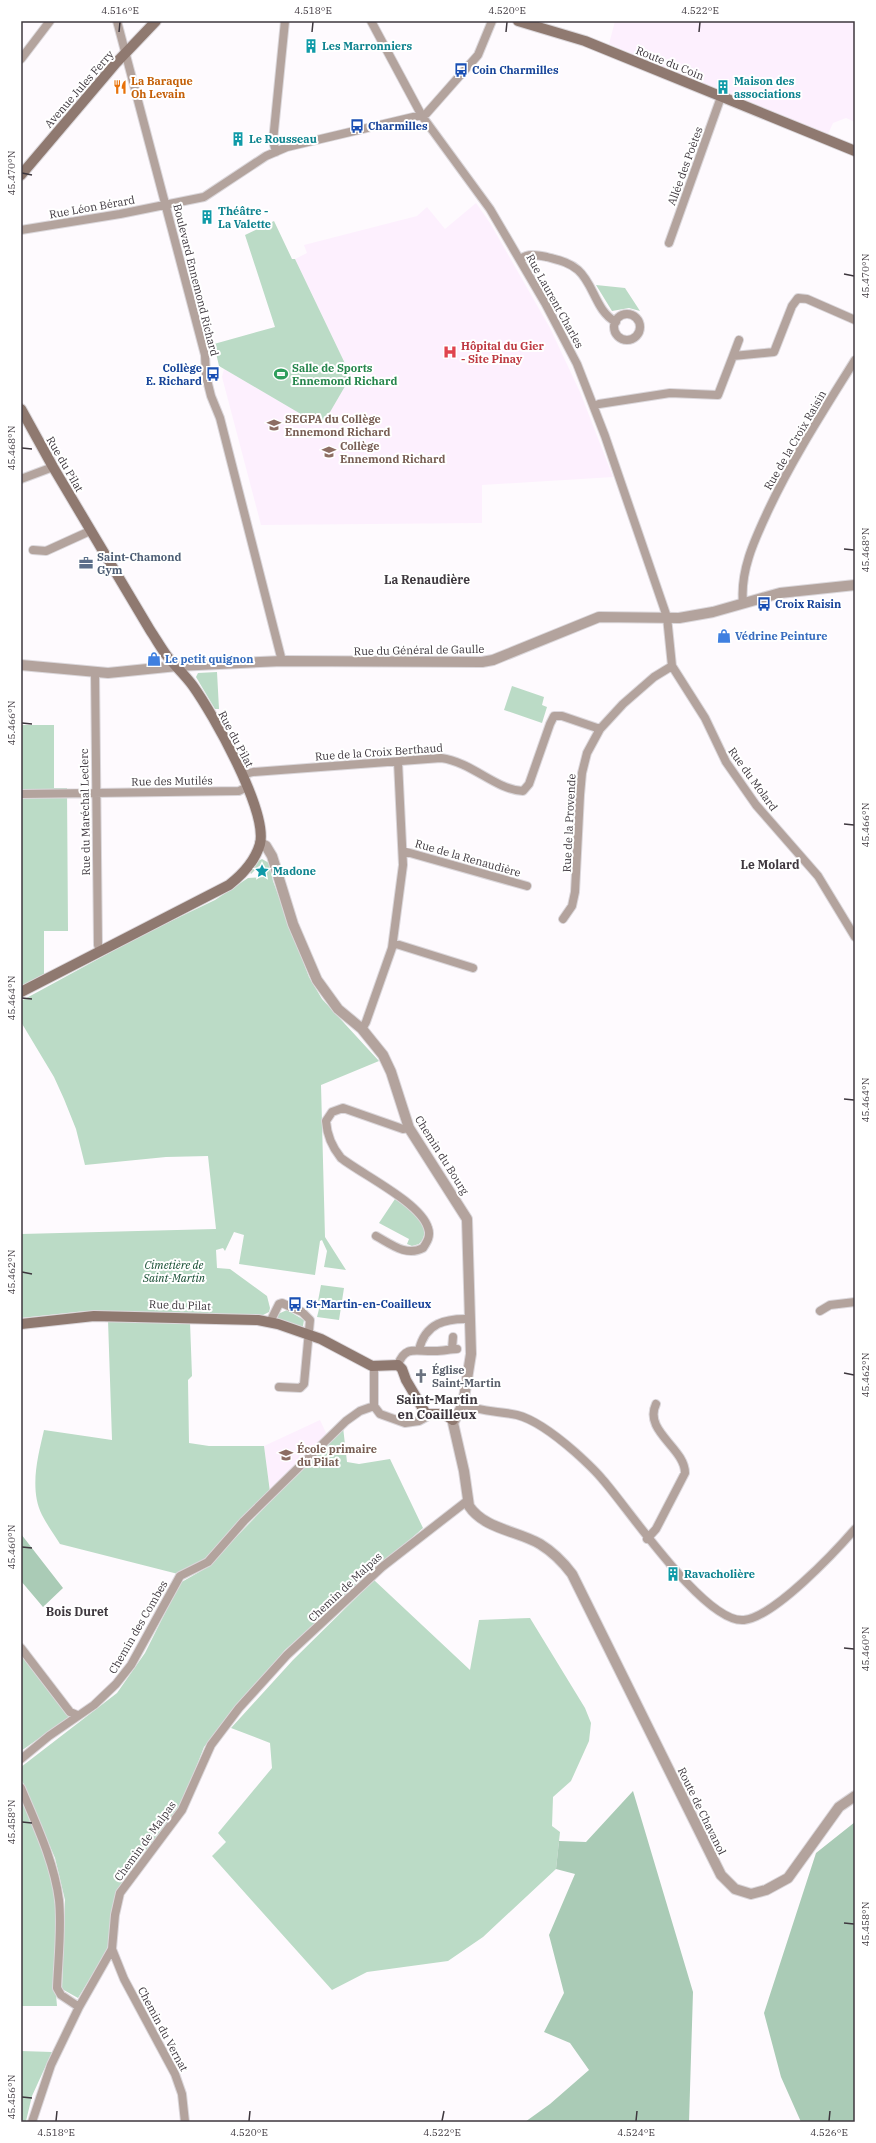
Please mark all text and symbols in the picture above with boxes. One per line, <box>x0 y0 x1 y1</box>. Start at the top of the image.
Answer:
text: 4.516°E <box>101 4 139 17</box>
text: 4.518°E <box>294 4 332 17</box>
text: 4.520°E <box>488 4 526 17</box>
text: 4.522°E <box>681 4 719 17</box>
building icon: Les Marronniers <box>303 38 319 54</box>
place label: Les Marronniers <box>322 39 412 53</box>
street label: Route du Coin <box>634 43 706 83</box>
street label: Avenue Jules Ferry <box>41 47 117 131</box>
bus stop icon: Coin Charmilles <box>453 62 469 78</box>
place label: Coin Charmilles <box>472 63 559 77</box>
place label: La Baraque Oh Levain <box>131 74 193 101</box>
place label: Maison des associations <box>734 74 801 101</box>
restaurant icon: La Baraque Oh Levain <box>112 79 128 95</box>
building icon: Maison des associations <box>715 79 731 95</box>
bus stop icon: Charmilles <box>349 118 365 134</box>
place label: Charmilles <box>368 119 428 133</box>
street label: Allée des Poètes <box>664 125 706 207</box>
building icon: Le Rousseau <box>230 131 246 147</box>
place label: Le Rousseau <box>249 132 317 146</box>
text: 45.470°N <box>5 150 18 196</box>
street label: Rue Léon Bérard <box>48 193 136 221</box>
street label: Boulevard Ennemond Richard <box>170 202 222 358</box>
place label: Théâtre - La Valette <box>218 204 271 231</box>
building icon: Théâtre - La Valette <box>199 209 215 225</box>
street label: Rue Laurent Charles <box>523 251 587 351</box>
text: 45.470°N <box>859 253 872 299</box>
place label: Hôpital du Gier - Site Pinay <box>461 339 545 366</box>
hospital icon: Hôpital du Gier - Site Pinay <box>442 344 458 360</box>
place label: Collège E. Richard <box>146 361 202 388</box>
place label: Salle de Sports Ennemond Richard <box>292 361 397 388</box>
bus stop icon: Collège E. Richard <box>205 366 221 382</box>
sports icon: Salle de Sports Ennemond Richard <box>273 366 289 382</box>
street label: Rue de la Croix Raisin <box>761 388 829 492</box>
place label: SEGPA du Collège Ennemond Richard <box>285 412 390 439</box>
school or university icon: SEGPA du Collège Ennemond Richard <box>266 417 282 433</box>
text: 45.468°N <box>5 425 18 471</box>
street label: Rue du Pilat <box>43 434 87 494</box>
place label: Collège Ennemond Richard <box>340 439 445 466</box>
school or university icon: Collège Ennemond Richard <box>321 444 337 460</box>
text: 45.468°N <box>859 527 872 573</box>
place label: Saint-Chamond Gym <box>97 550 182 577</box>
office icon: Saint-Chamond Gym <box>78 555 94 571</box>
district label: La Renaudière <box>384 572 470 587</box>
bus stop icon: Croix Raisin <box>756 596 772 612</box>
place label: Croix Raisin <box>775 597 841 611</box>
shop icon: Védrine Peinture <box>716 628 732 644</box>
place label: Védrine Peinture <box>735 629 828 643</box>
street label: Rue du Général de Gaulle <box>354 642 484 658</box>
shop icon: Le petit quignon <box>146 651 162 667</box>
place label: Le petit quignon <box>165 652 253 666</box>
text: 45.466°N <box>5 700 18 746</box>
street label: Rue du Pilat <box>215 708 257 770</box>
street label: Rue de la Croix Berthaud <box>315 741 444 763</box>
street label: Rue du Molard <box>725 744 781 814</box>
street label: Rue du Maréchal Leclerc <box>77 748 93 876</box>
street label: Rue des Mutilés <box>131 773 213 789</box>
street label: Rue de la Provende <box>559 773 579 873</box>
text: 45.466°N <box>859 802 872 848</box>
street label: Rue de la Renaudière <box>414 836 523 880</box>
district label: Le Molard <box>740 857 800 872</box>
place icon: Madone <box>254 863 270 879</box>
place label: Madone <box>273 864 316 878</box>
text: 45.464°N <box>5 975 18 1021</box>
text: 45.464°N <box>859 1077 872 1123</box>
street label: Chemin du Bourg <box>412 1113 472 1197</box>
text: 45.462°N <box>5 1249 18 1295</box>
park label: Cimetière de Saint-Martin <box>142 1258 206 1285</box>
bus stop icon: St-Martin-en-Coailleux <box>287 1296 303 1312</box>
street label: Rue du Pilat <box>149 1297 211 1313</box>
place label: St-Martin-en-Coailleux <box>306 1297 432 1311</box>
text: 45.462°N <box>859 1352 872 1398</box>
place label: Église Saint-Martin <box>432 1362 501 1390</box>
church icon: Église Saint-Martin <box>413 1368 429 1384</box>
district label: Saint-Martin en Coailleux <box>396 1391 478 1423</box>
place label: École primaire du Pilat <box>297 1441 377 1469</box>
school or university icon: École primaire du Pilat <box>278 1447 294 1463</box>
text: 45.460°N <box>5 1524 18 1570</box>
street label: Chemin de Malpas <box>305 1549 385 1625</box>
building icon: Ravacholière <box>665 1566 681 1582</box>
place label: Ravacholière <box>684 1567 755 1581</box>
street label: Chemin des Combes <box>106 1578 170 1676</box>
district label: Bois Duret <box>46 1604 109 1619</box>
text: 45.460°N <box>859 1626 872 1672</box>
street label: Route de Chavanol <box>675 1765 729 1857</box>
street label: Chemin de Malpas <box>111 1798 179 1884</box>
text: 45.458°N <box>5 1799 18 1845</box>
text: 45.458°N <box>859 1901 872 1947</box>
street label: Chemin du Vernat <box>135 1984 191 2074</box>
text: 45.456°N <box>5 2074 18 2120</box>
text: 4.518°E <box>37 2126 75 2139</box>
text: 4.520°E <box>230 2126 268 2139</box>
text: 4.522°E <box>423 2126 461 2139</box>
text: 4.524°E <box>617 2126 655 2139</box>
text: 4.526°E <box>810 2126 848 2139</box>

